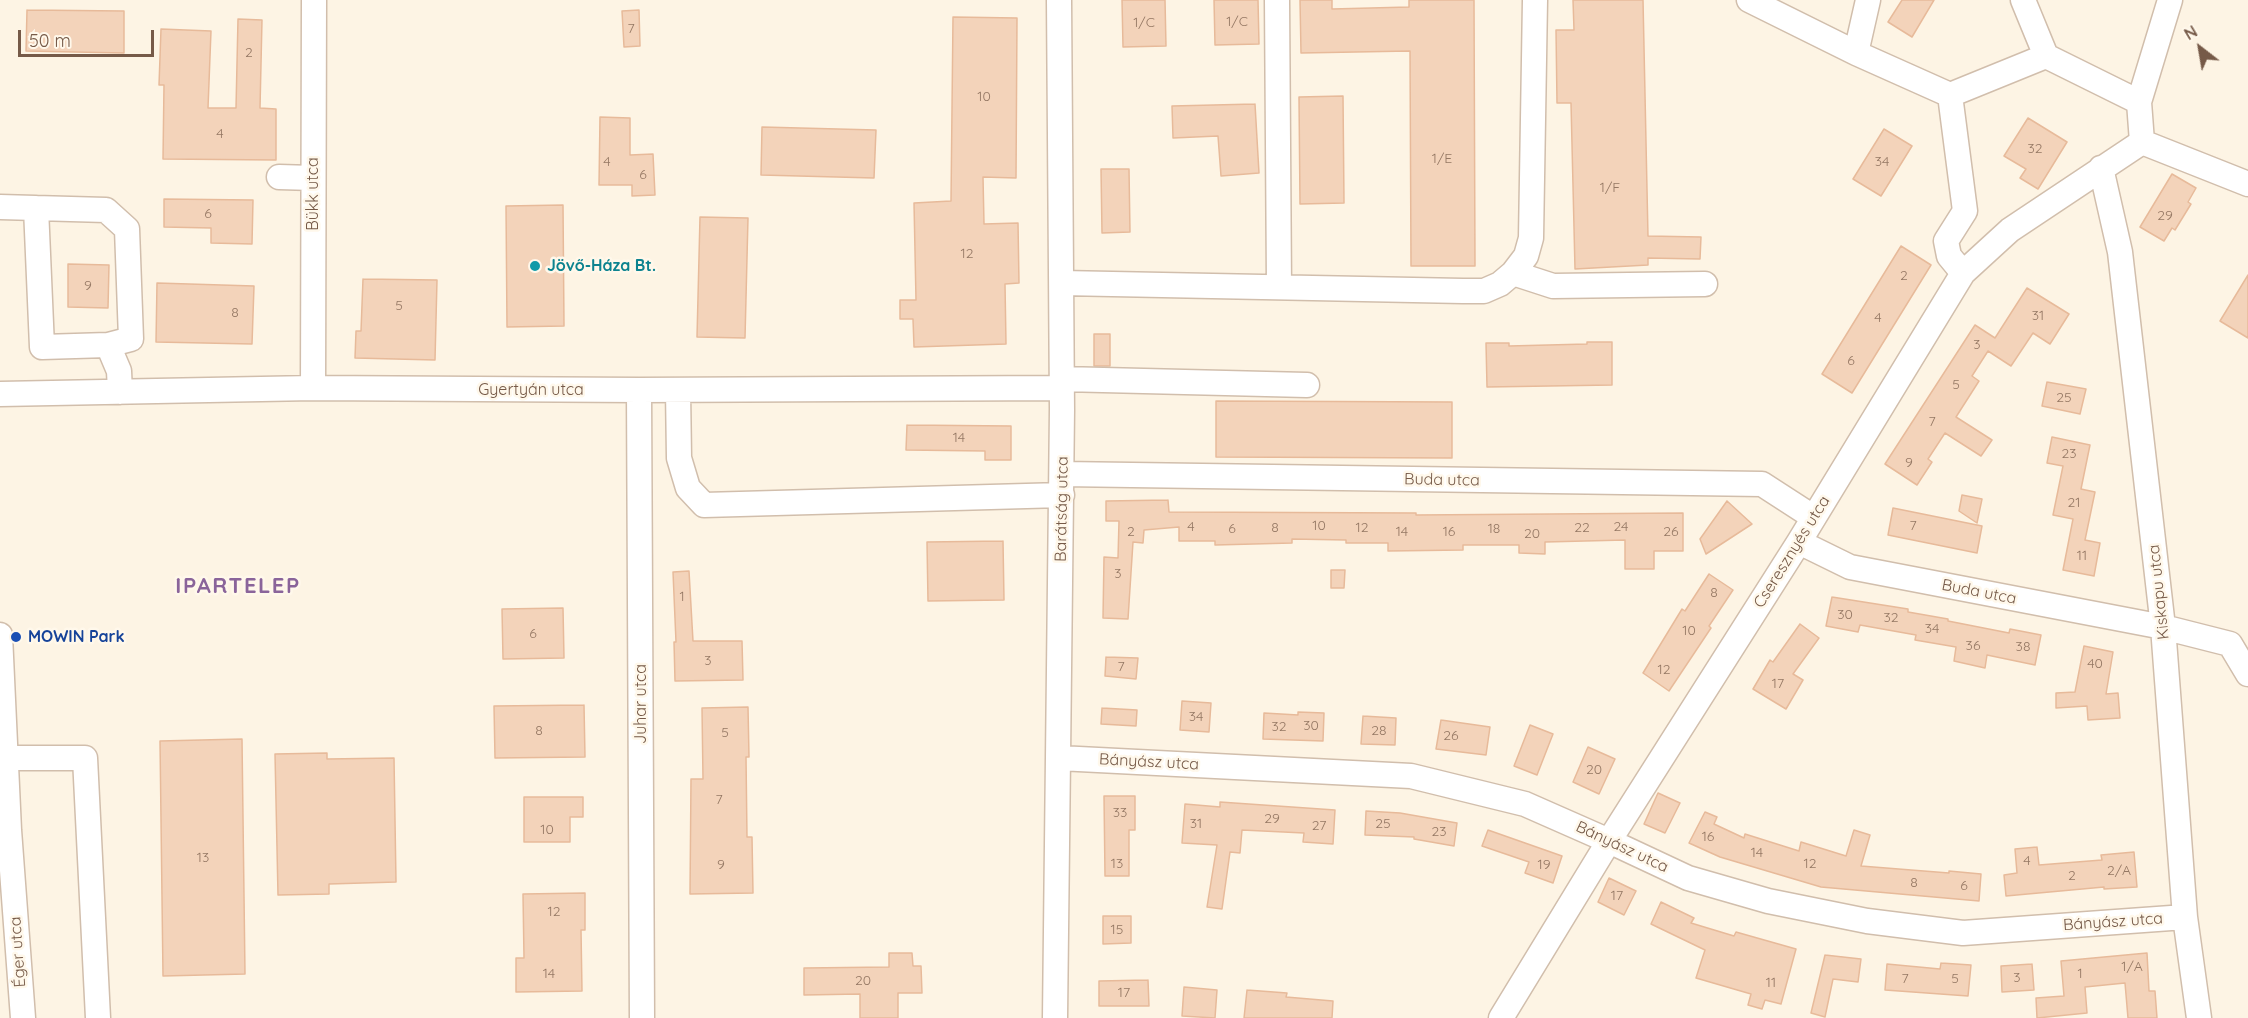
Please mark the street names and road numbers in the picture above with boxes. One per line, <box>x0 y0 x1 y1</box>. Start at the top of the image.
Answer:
street label: Bükk utca <box>303 157 323 231</box>
street label: Gyertyán utca <box>478 380 584 400</box>
street label: Barátság utca <box>1051 456 1073 562</box>
street label: Buda utca <box>1404 470 1480 490</box>
street label: Cseresznyés utca <box>1750 492 1834 612</box>
street label: Kiskapu utca <box>2144 543 2174 641</box>
street label: Buda utca <box>1940 575 2018 609</box>
street label: Juhar utca <box>631 664 651 744</box>
street label: Bányász utca <box>1099 750 1199 774</box>
street label: Bányász utca <box>1573 817 1671 877</box>
street label: Bányász utca <box>2062 909 2164 935</box>
street label: Éger utca <box>6 916 30 988</box>

